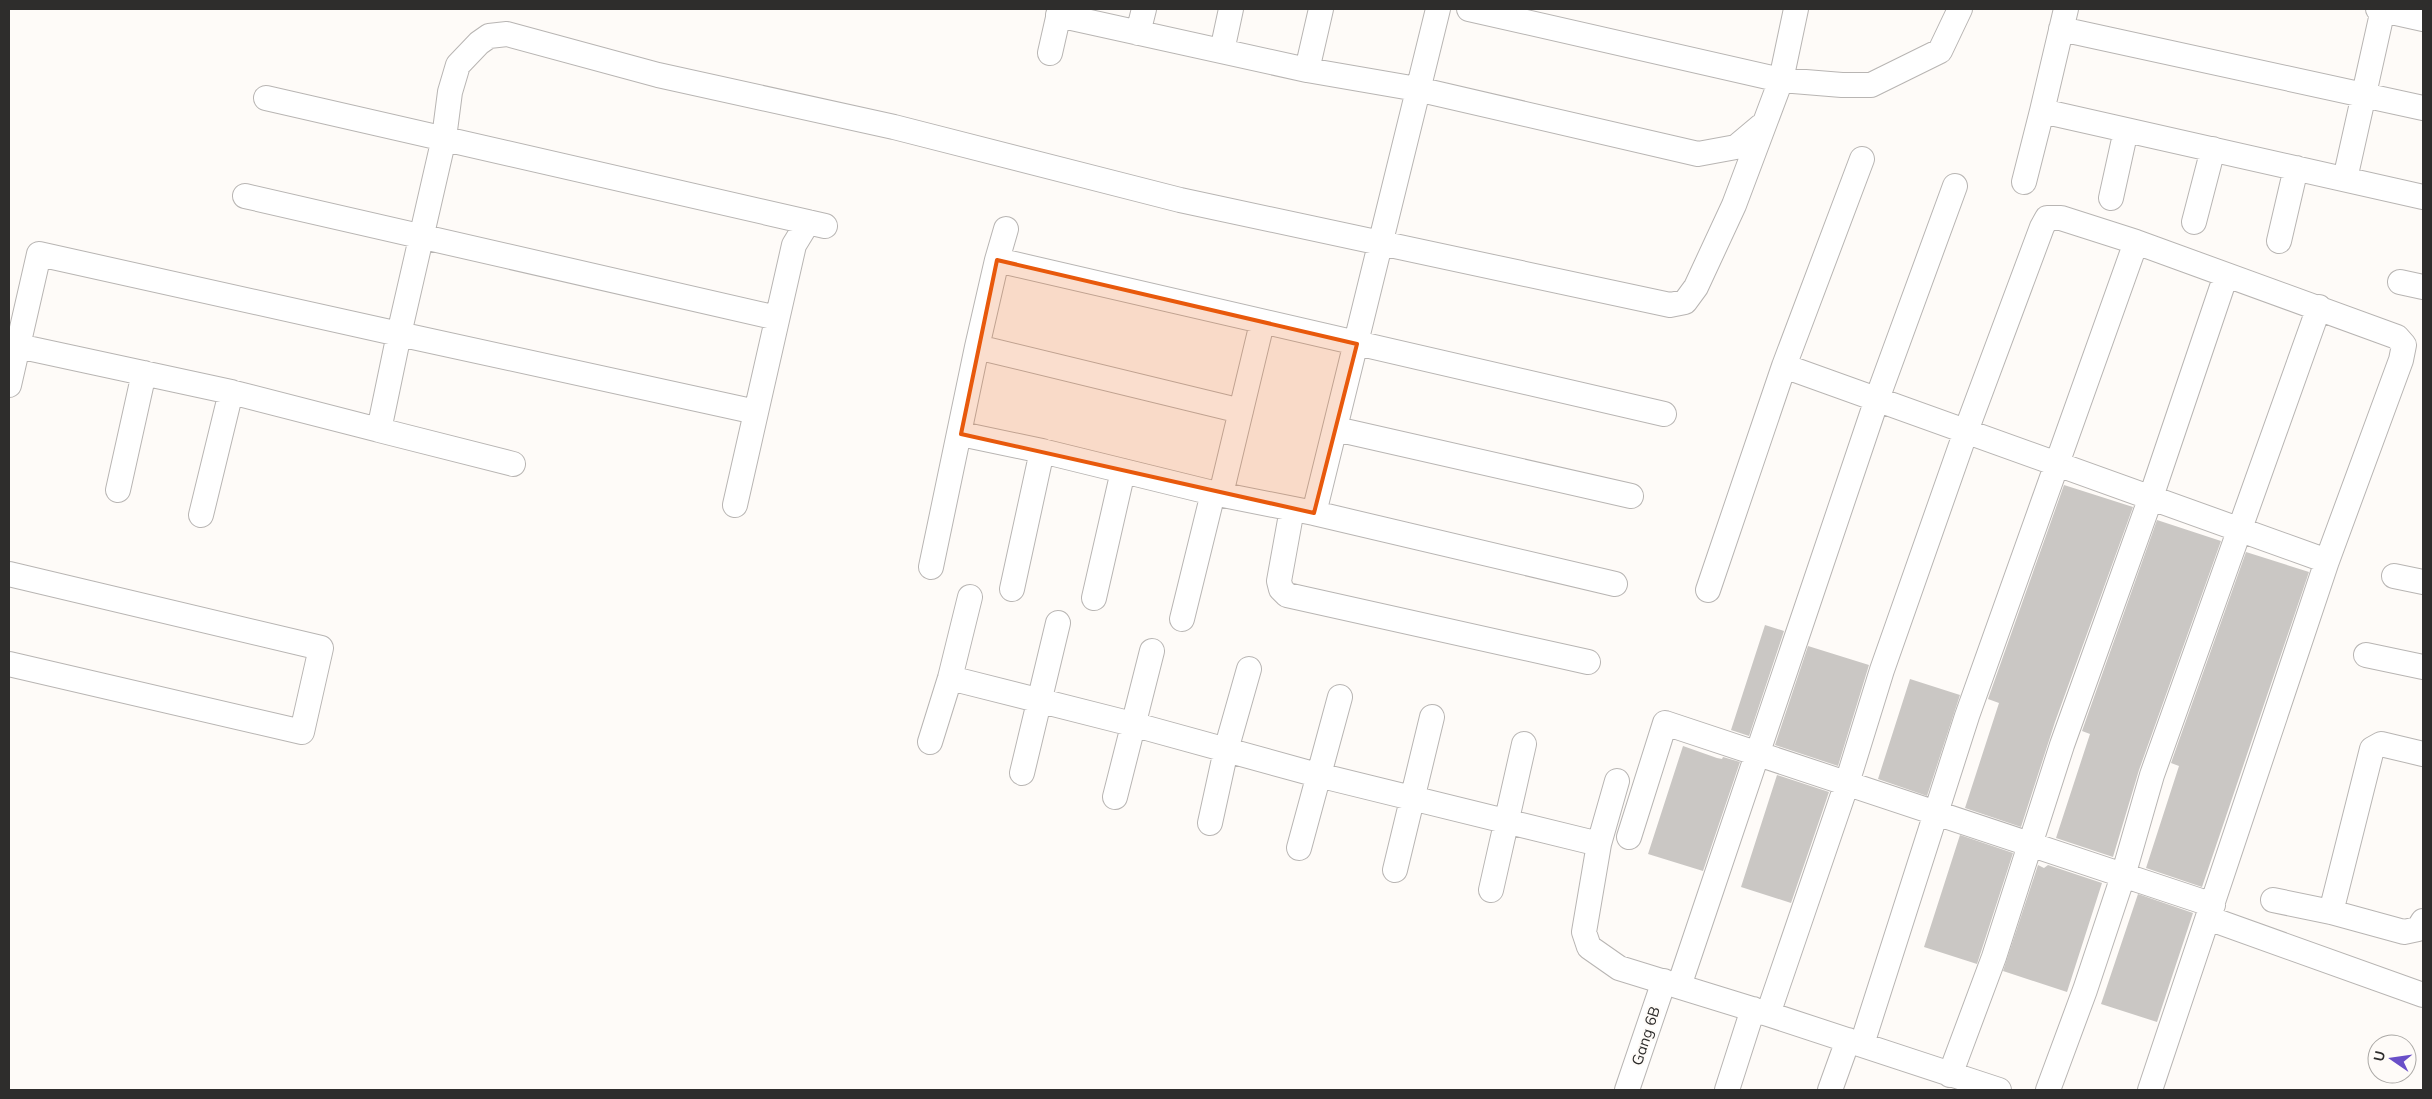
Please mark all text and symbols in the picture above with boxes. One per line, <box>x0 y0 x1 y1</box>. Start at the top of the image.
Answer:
street label: Gang 6B <box>1627 1004 1664 1068</box>
north arrow <box>2367 1034 2417 1084</box>
text: U <box>2369 1049 2389 1063</box>

